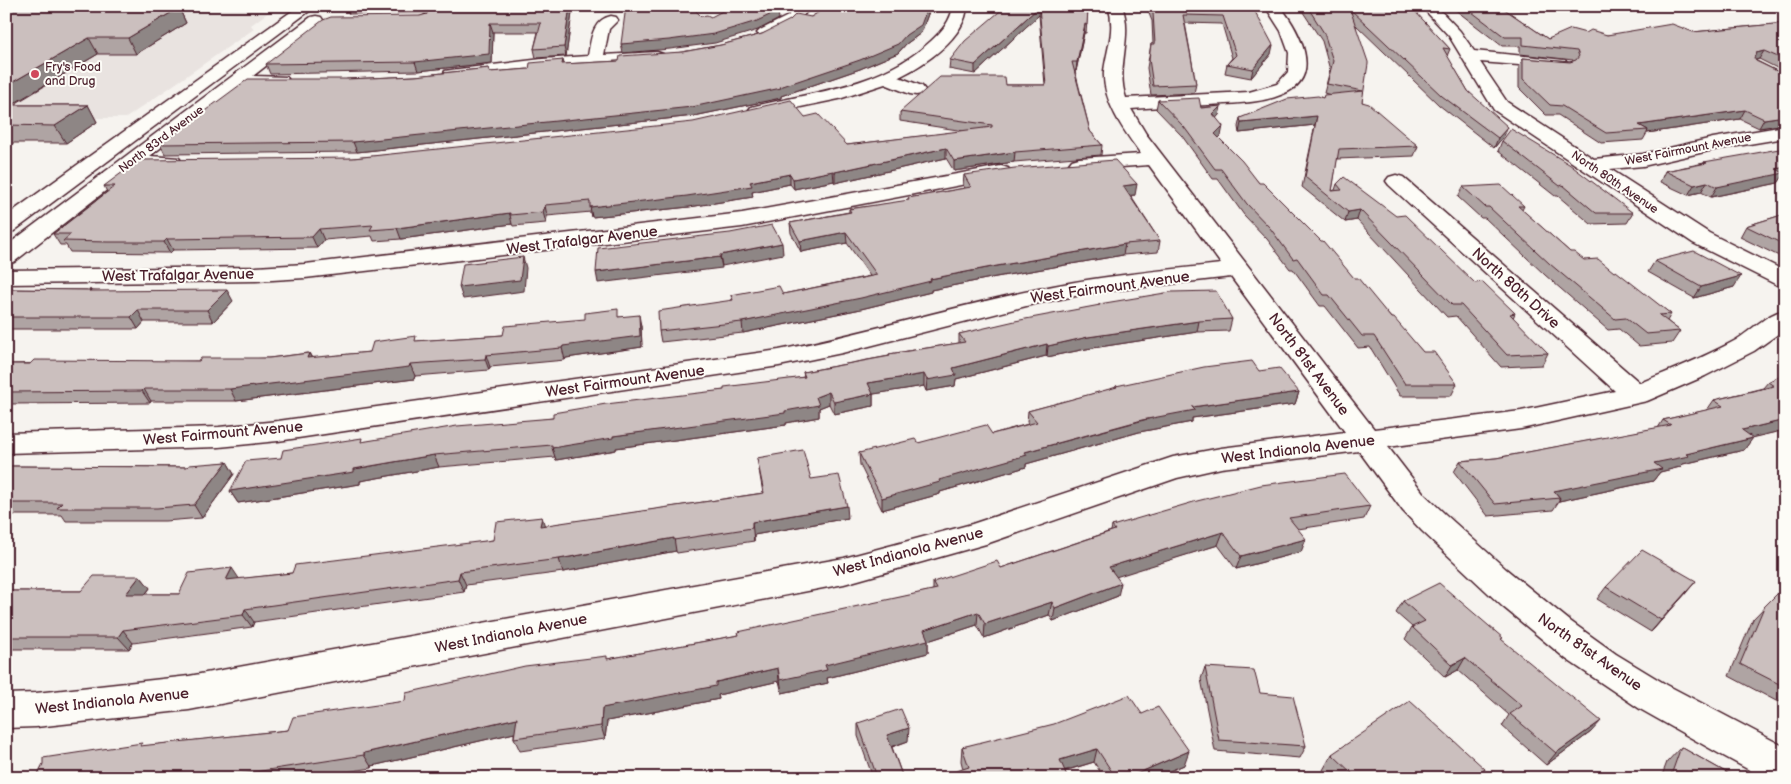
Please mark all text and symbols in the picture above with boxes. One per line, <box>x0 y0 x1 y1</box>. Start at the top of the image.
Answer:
place label: Fry's Food and Drug <box>45 60 101 89</box>
marker: Fry's Food and Drug <box>29 68 41 80</box>
street label: North 83rd Avenue <box>116 102 207 176</box>
street label: West Fairmount Avenue <box>1624 130 1752 169</box>
street label: North 80th Avenue <box>1568 148 1661 217</box>
street label: West Trafalgar Avenue <box>505 222 659 259</box>
street label: North 80th Drive <box>1468 244 1564 333</box>
street label: West Trafalgar Avenue <box>102 265 254 286</box>
street label: West Fairmount Avenue <box>1029 267 1191 308</box>
street label: North 81st Avenue <box>1264 309 1353 419</box>
street label: West Fairmount Avenue <box>544 361 706 402</box>
street label: West Fairmount Avenue <box>142 417 304 450</box>
street label: West Indianola Avenue <box>1220 431 1376 468</box>
street label: West Indianola Avenue <box>831 523 985 582</box>
street label: West Indianola Avenue <box>433 609 589 658</box>
street label: North 81st Avenue <box>1534 609 1646 696</box>
street label: West Indianola Avenue <box>34 684 190 719</box>

